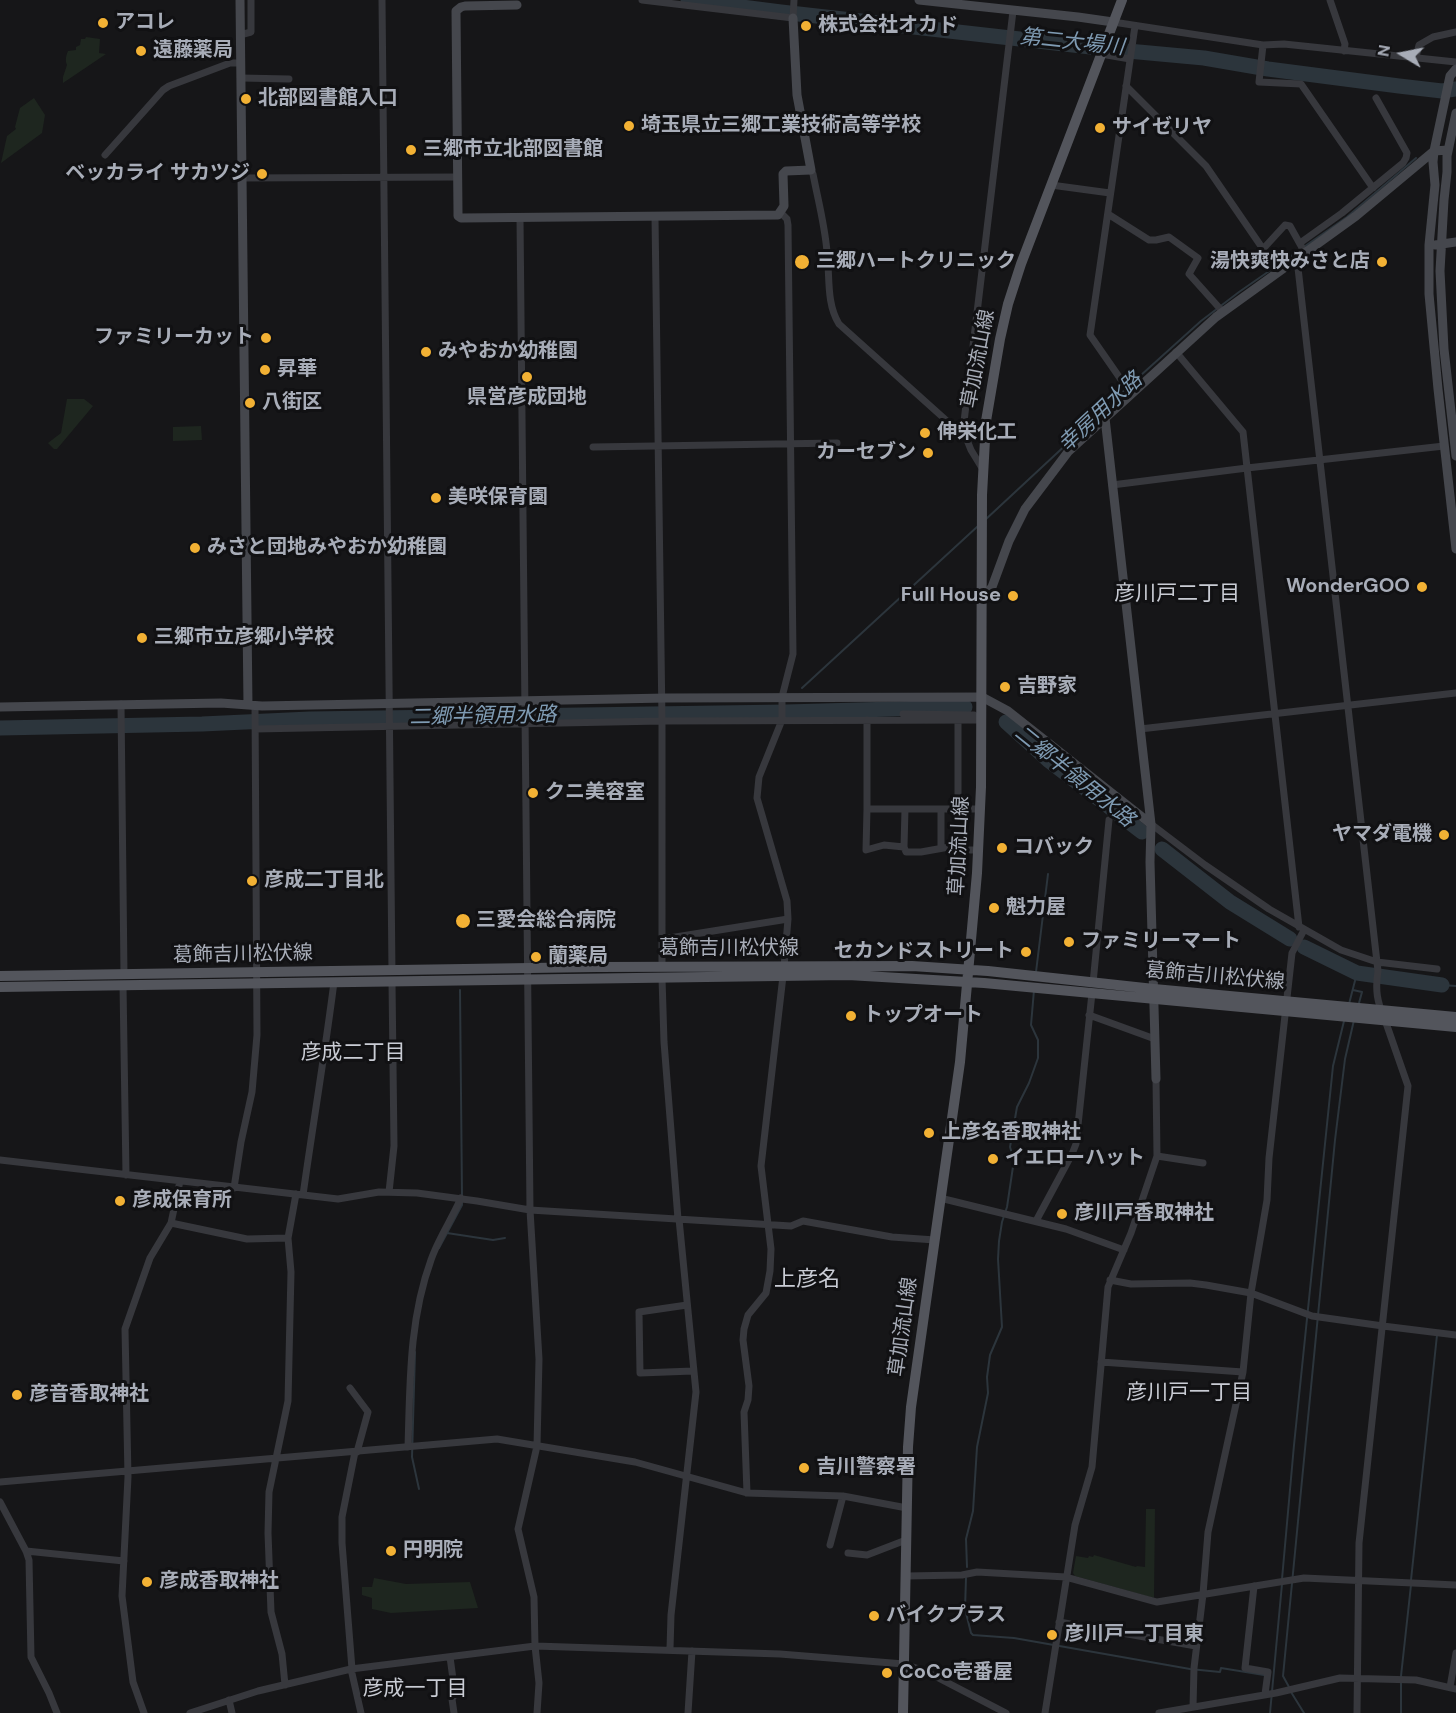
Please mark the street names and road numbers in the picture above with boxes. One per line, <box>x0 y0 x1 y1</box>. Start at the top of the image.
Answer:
street label: 草加流山線 <box>958 308 1000 410</box>
street label: 草加流山線 <box>945 795 975 897</box>
street label: 葛飾吉川松伏線 <box>659 937 799 961</box>
street label: 葛飾吉川松伏線 <box>173 942 313 968</box>
street label: 葛飾吉川松伏線 <box>1144 959 1286 995</box>
street label: 草加流山線 <box>885 1276 923 1378</box>

